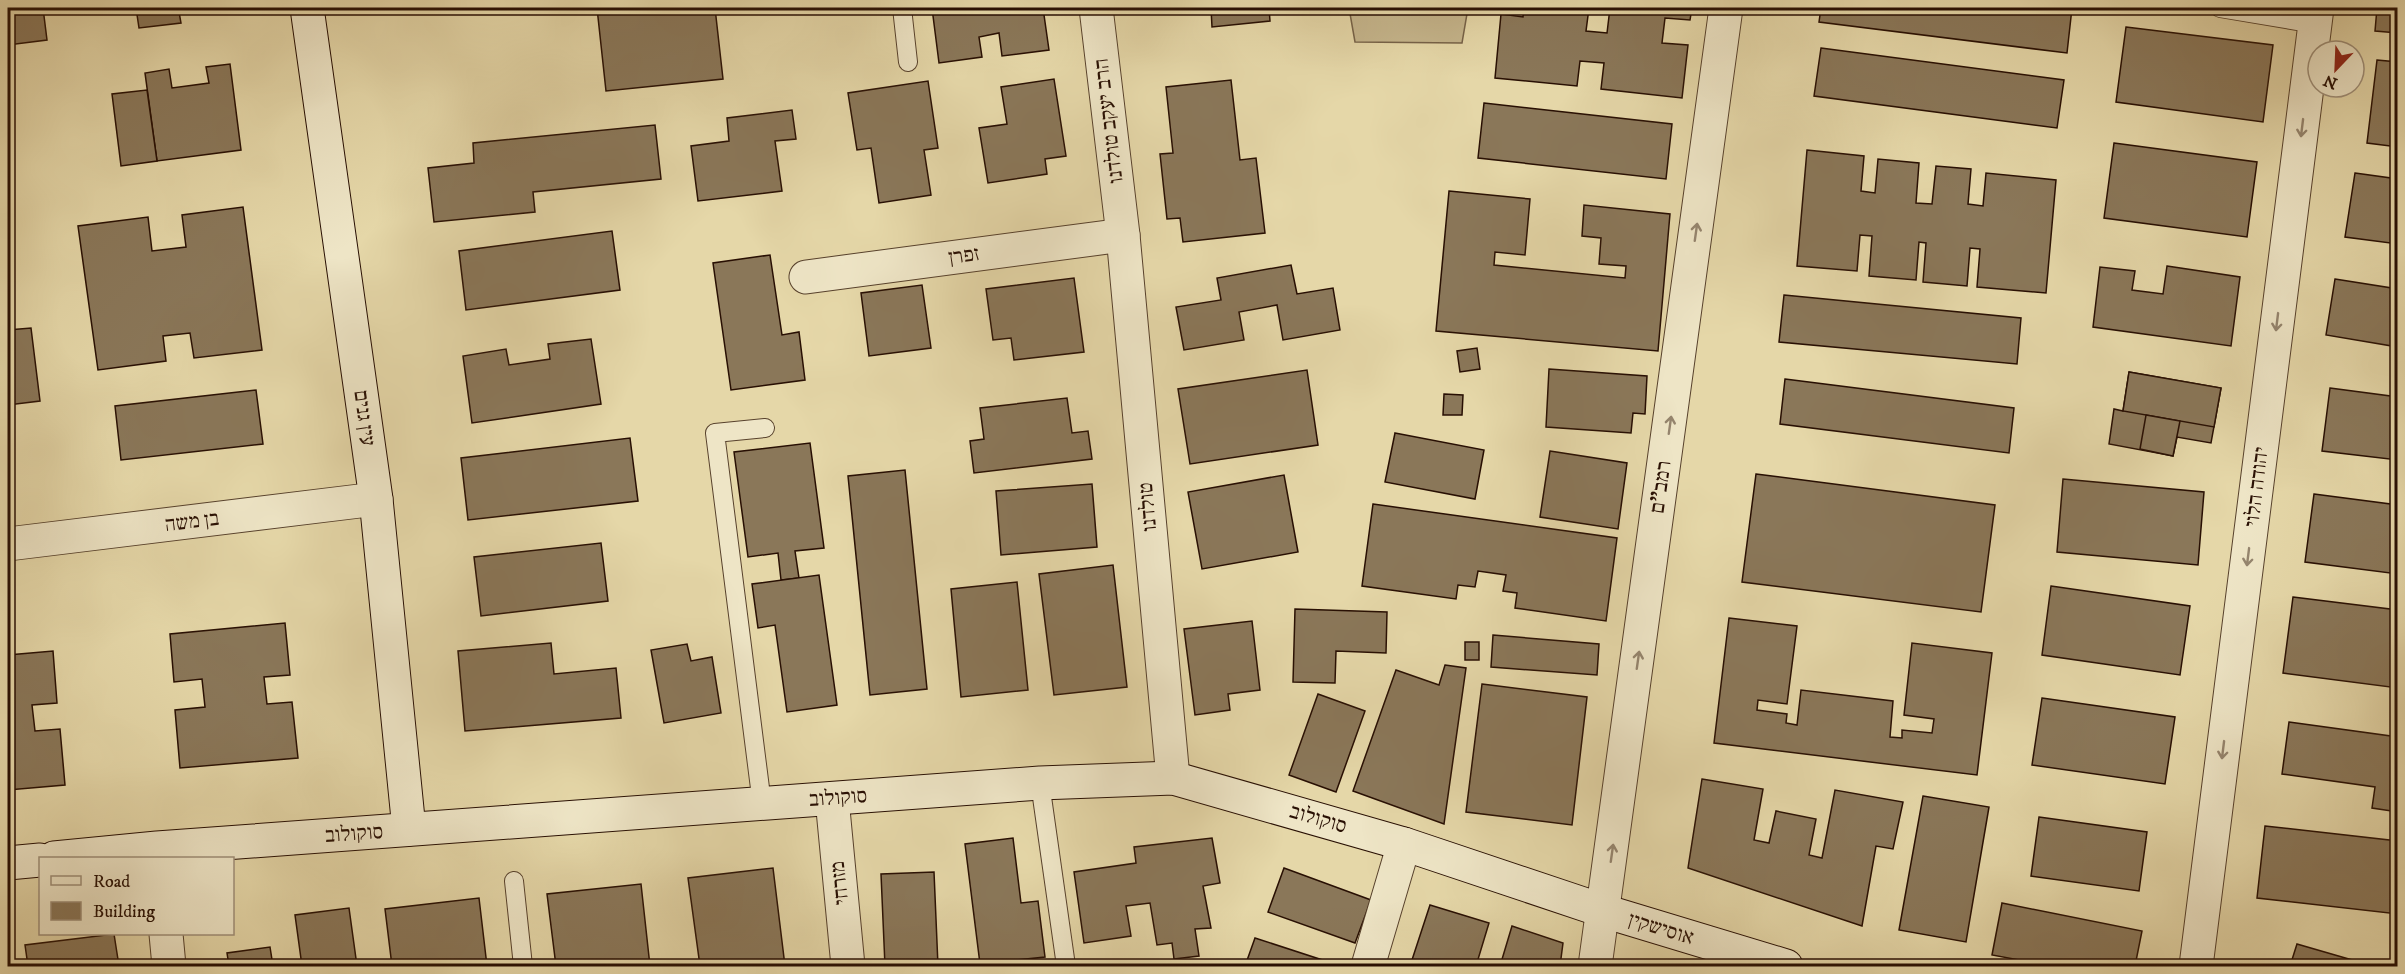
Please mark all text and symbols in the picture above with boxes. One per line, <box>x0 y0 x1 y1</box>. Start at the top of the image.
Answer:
north arrow <box>2306 39 2366 99</box>
street label: הרב יעקב טולדנו <box>1088 57 1130 185</box>
text: N <box>2321 70 2340 94</box>
one-way arrow <box>2296 118 2307 137</box>
one-way arrow <box>1690 223 1701 242</box>
street label: זפרן <box>947 241 981 271</box>
one-way arrow <box>2272 311 2283 331</box>
street label: עין גנים <box>347 388 381 448</box>
one-way arrow <box>1664 416 1675 436</box>
street label: יהודה הלוי <box>2239 445 2275 528</box>
street label: רמב"ם <box>1644 459 1678 515</box>
street label: טולדנו <box>1133 481 1163 533</box>
street label: בן משה <box>163 506 221 538</box>
one-way arrow <box>2242 546 2253 566</box>
one-way arrow <box>1632 651 1643 671</box>
one-way arrow <box>2218 740 2229 760</box>
street label: סוקולוב <box>808 783 868 813</box>
street label: סוקולוב <box>1286 798 1350 840</box>
street label: סוקולוב <box>324 819 384 849</box>
one-way arrow <box>1606 844 1617 864</box>
legend <box>39 857 234 935</box>
street label: מזרחי <box>825 860 855 906</box>
text: Road <box>93 871 130 893</box>
text: Building <box>93 901 155 923</box>
street label: אוסישקין <box>1625 907 1697 951</box>

